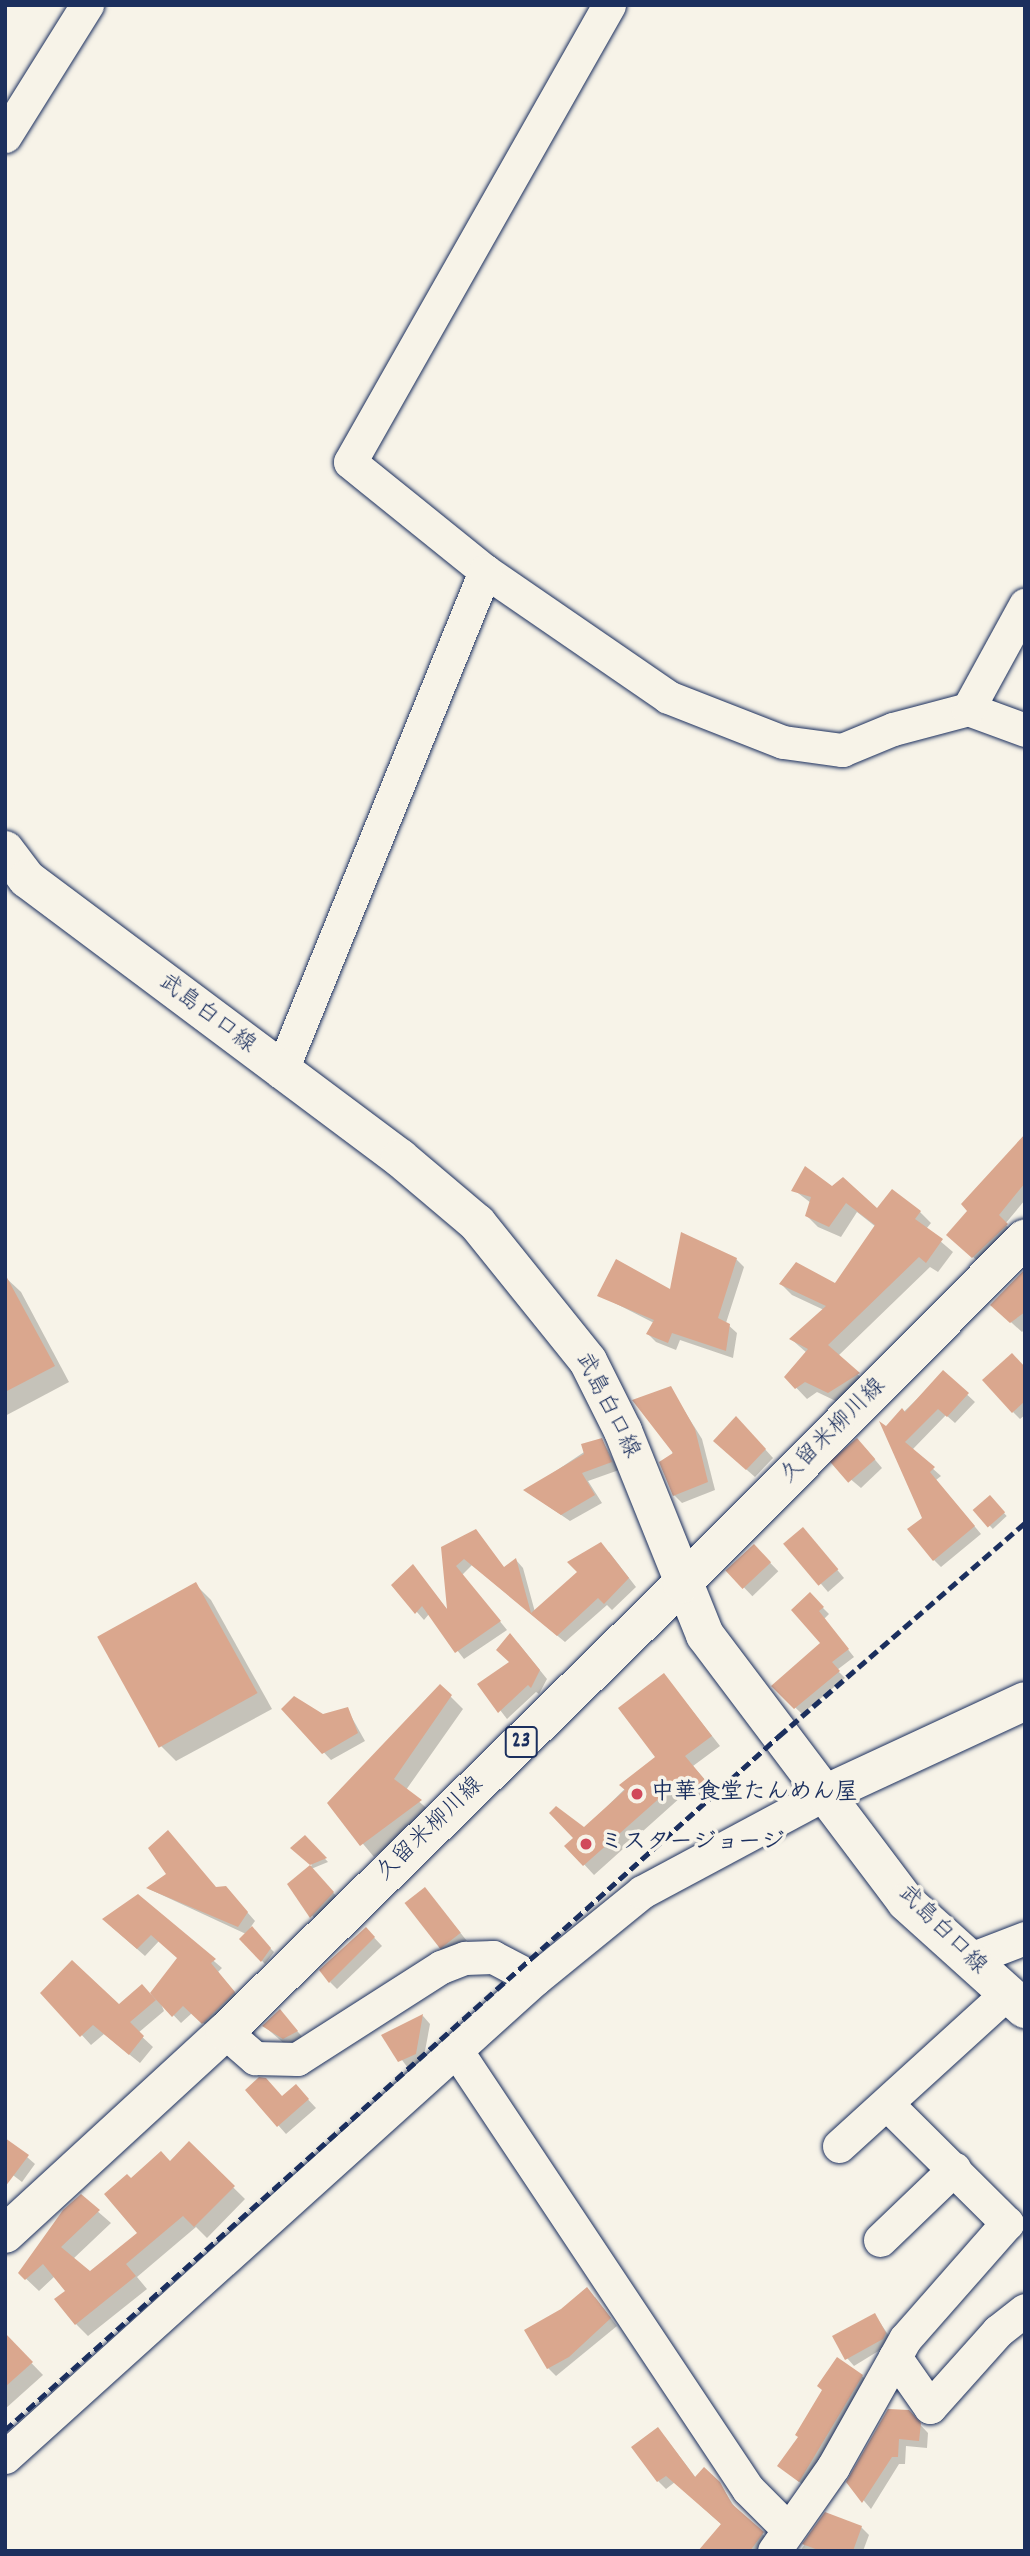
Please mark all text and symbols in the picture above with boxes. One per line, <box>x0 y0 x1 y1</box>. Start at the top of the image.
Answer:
street label: 武島白口線 <box>152 969 260 1061</box>
street label: 武島白口線 <box>568 1349 644 1463</box>
street label: 久留米柳川線 <box>775 1373 893 1491</box>
road number: 23 <box>504 1724 538 1760</box>
street label: 久留米柳川線 <box>372 1772 490 1888</box>
place label: 中華食堂たんめん屋 <box>651 1780 858 1808</box>
marker: 中華食堂たんめん屋 <box>629 1786 645 1802</box>
place label: ミスタージョージ <box>600 1830 783 1858</box>
marker: ミスタージョージ <box>578 1836 594 1852</box>
street label: 武島白口線 <box>891 1881 991 1981</box>

